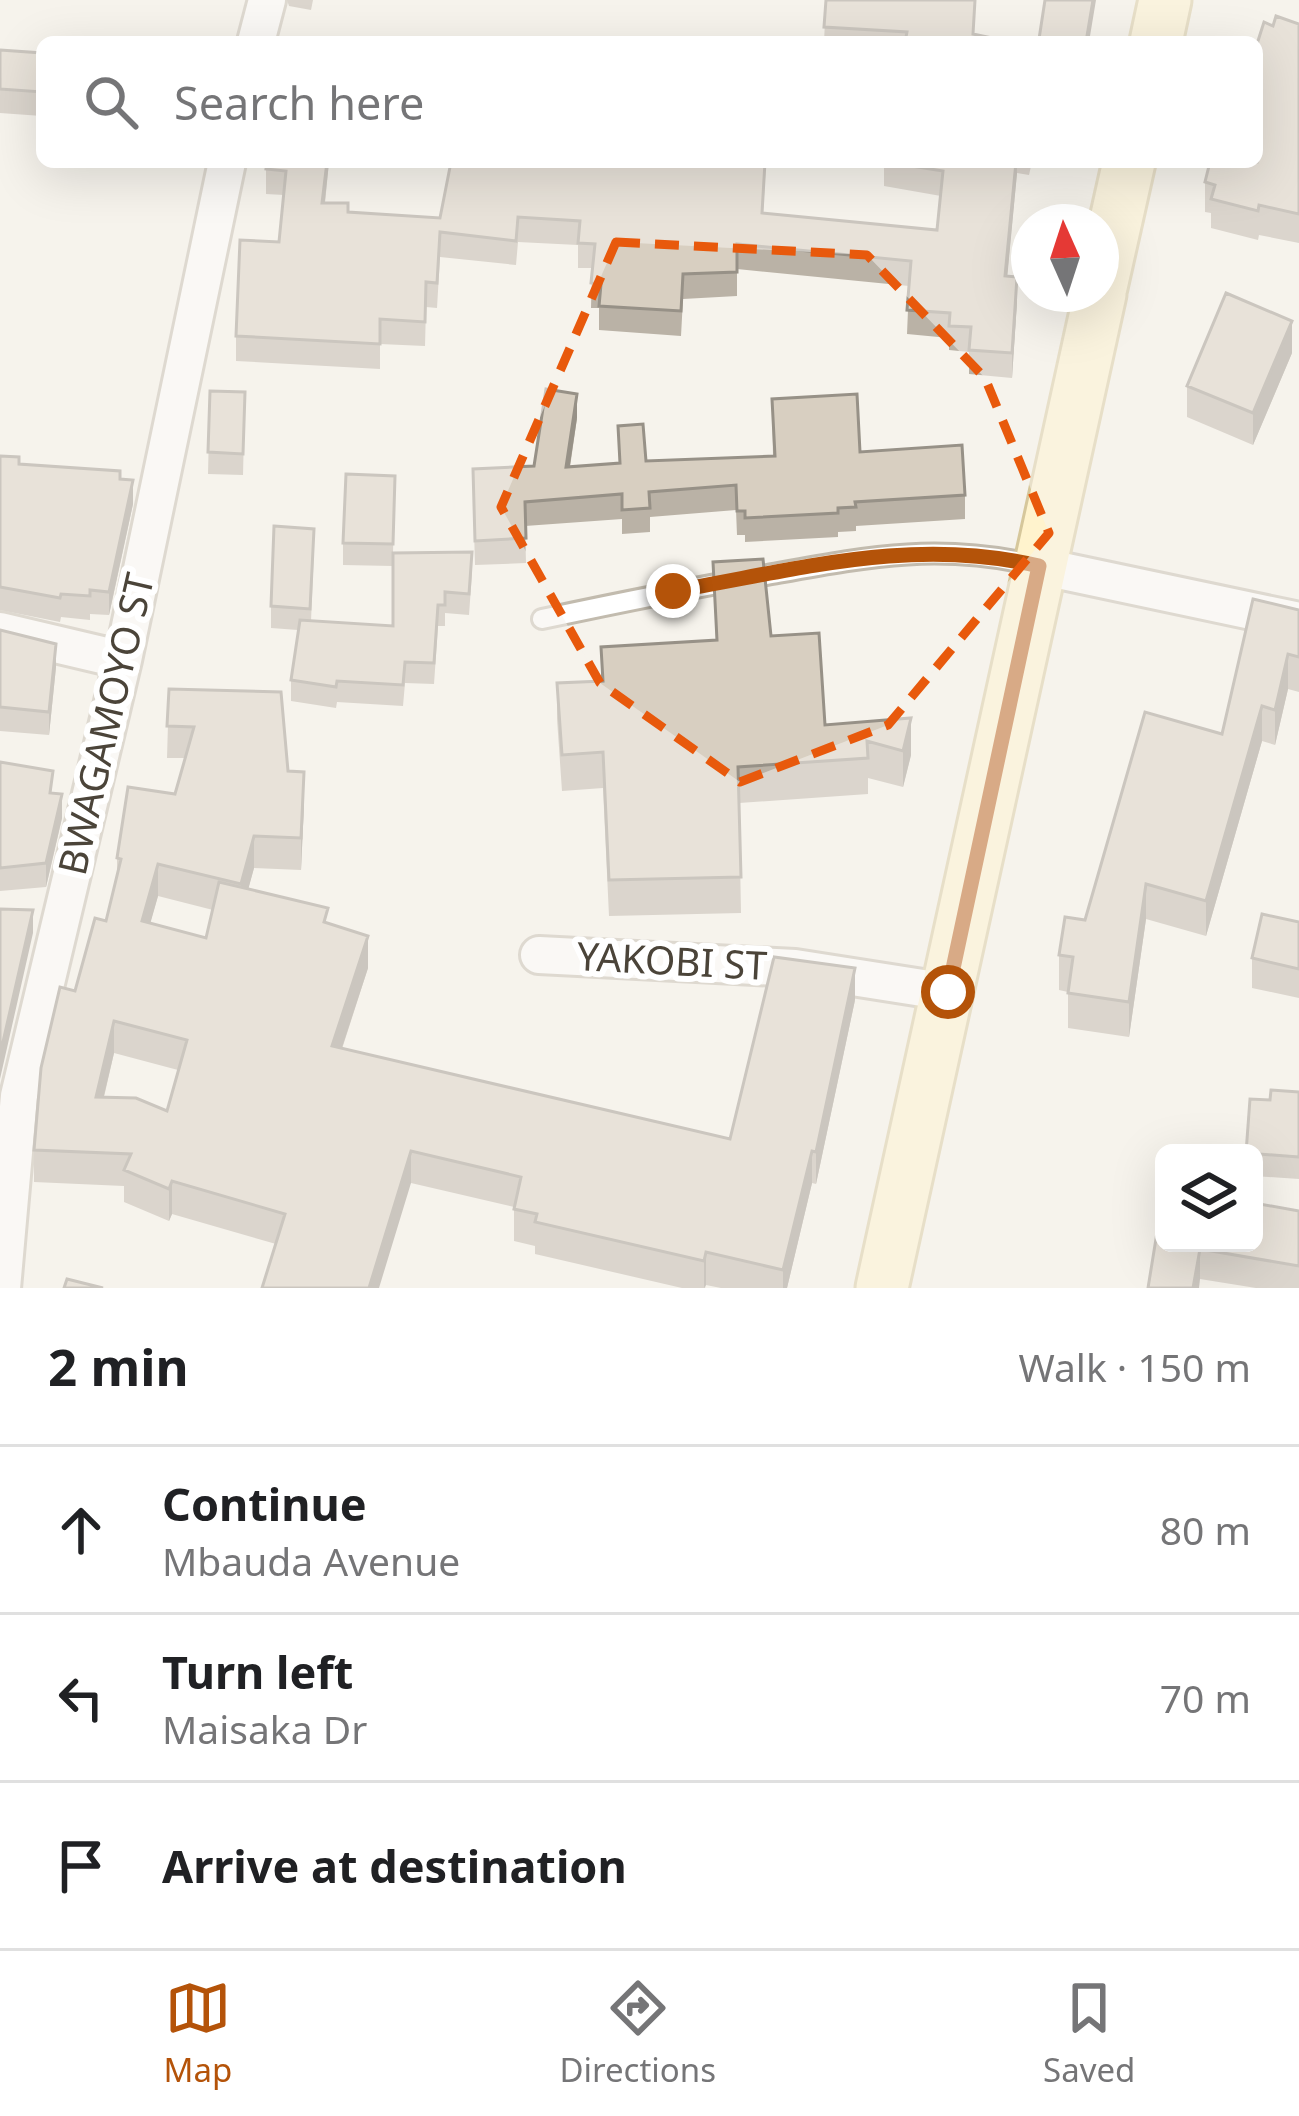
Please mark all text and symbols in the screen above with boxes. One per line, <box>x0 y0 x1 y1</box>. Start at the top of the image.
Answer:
search box <box>36 36 1263 168</box>
icon: search <box>78 69 144 135</box>
text: Search here <box>174 72 424 133</box>
north arrow <box>1011 204 1119 312</box>
route end <box>646 564 700 618</box>
street label: BWAGAMOYO ST <box>44 567 165 880</box>
street label: YAKOBI ST <box>576 928 769 991</box>
route start <box>921 965 975 1019</box>
map controls <box>1155 1144 1263 1252</box>
button: layers <box>1155 1144 1263 1252</box>
text: 2 min <box>48 1331 189 1401</box>
text: Walk · 150 m <box>1018 1340 1251 1393</box>
text: Continue <box>162 1473 367 1534</box>
icon: ahead <box>48 1497 114 1563</box>
text: 80 m <box>1160 1503 1251 1556</box>
text: Mbauda Avenue <box>162 1534 460 1587</box>
text: Turn left <box>162 1641 353 1702</box>
icon: left <box>48 1665 114 1731</box>
text: 70 m <box>1160 1671 1251 1724</box>
text: Maisaka Dr <box>162 1702 367 1755</box>
icon: arrive <box>48 1833 114 1899</box>
text: Arrive at destination <box>162 1835 627 1896</box>
tab: Map <box>164 1975 232 2092</box>
tab: Directions <box>559 1975 716 2092</box>
tab: Saved <box>1043 1975 1135 2092</box>

